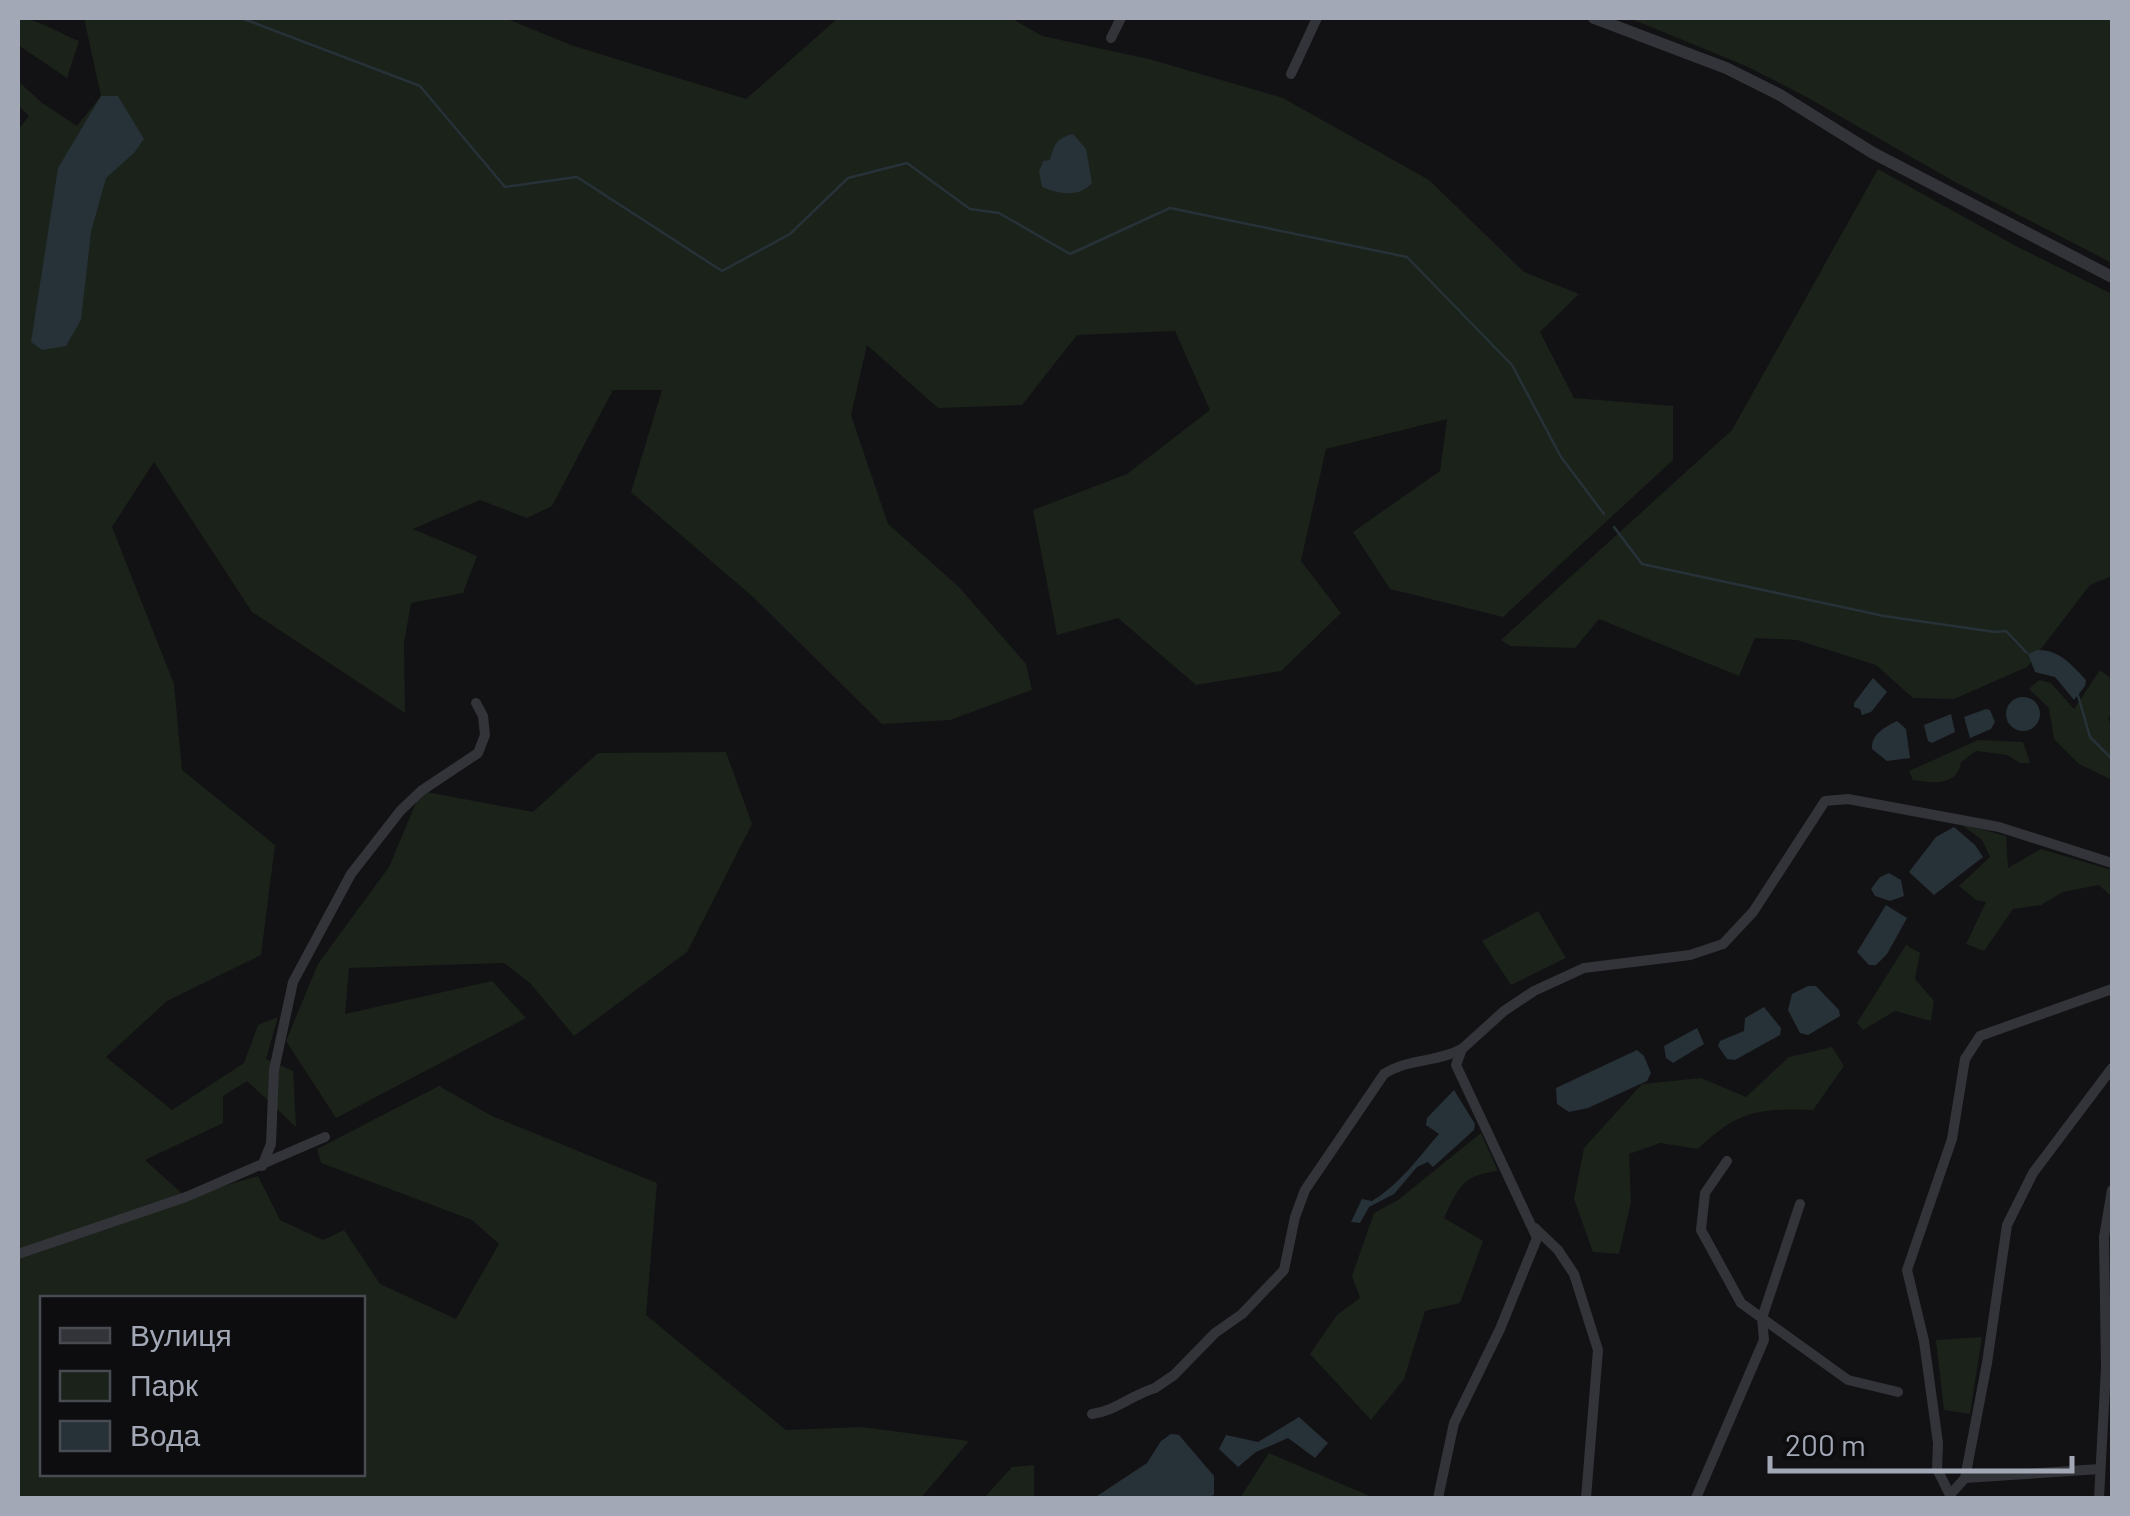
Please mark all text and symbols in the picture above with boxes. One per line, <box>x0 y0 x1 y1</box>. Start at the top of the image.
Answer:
legend <box>40 1296 365 1476</box>
text: Вулиця <box>130 1316 232 1352</box>
text: Парк <box>130 1366 199 1402</box>
scale bar <box>1770 1411 2072 1473</box>
text: Вода <box>130 1416 201 1452</box>
text: 200 m <box>1785 1426 1866 1462</box>

